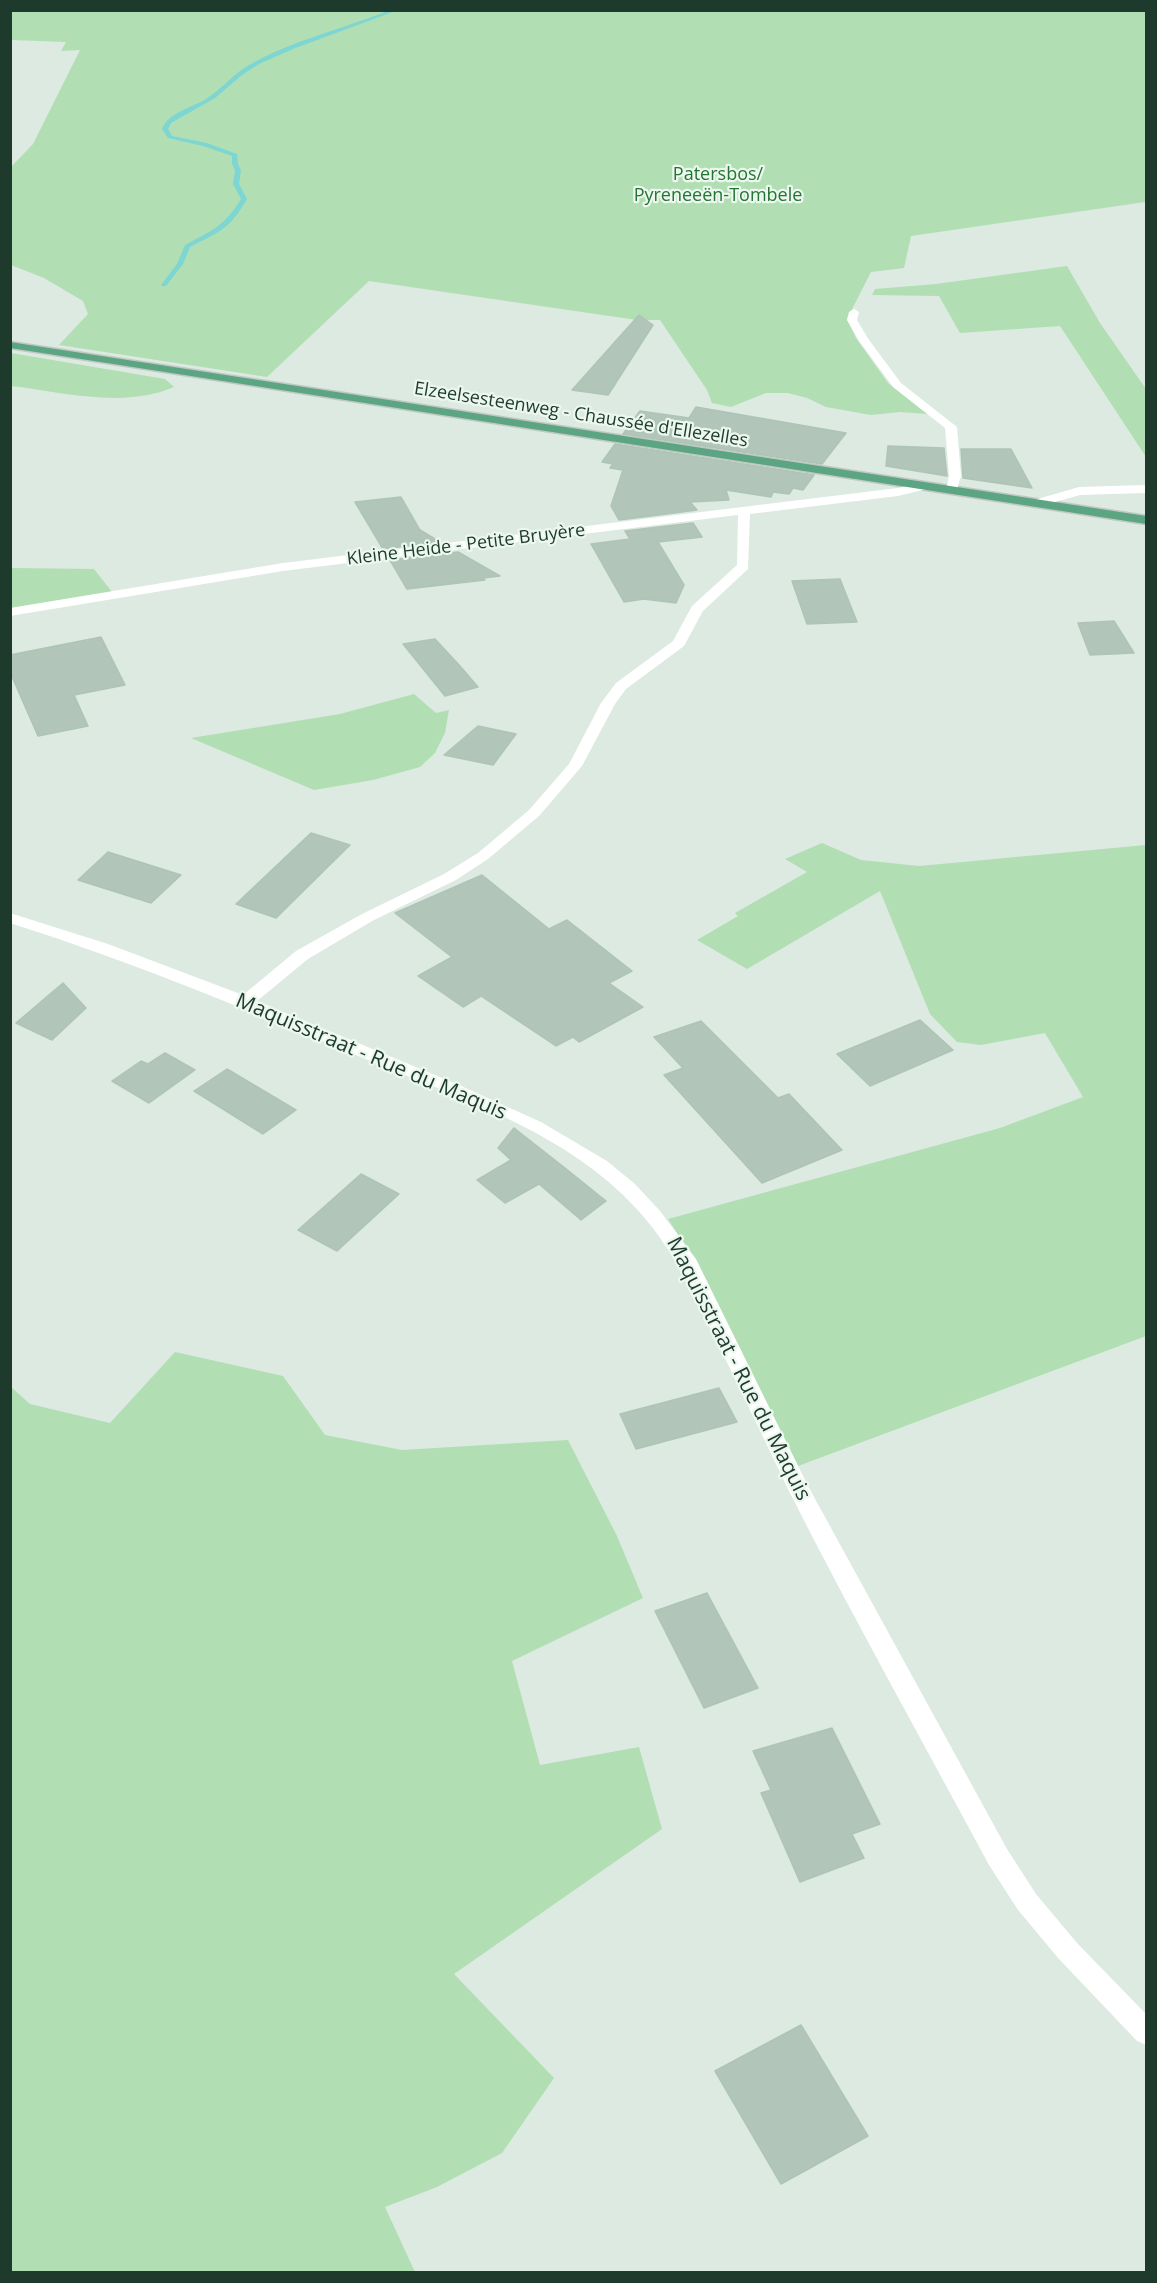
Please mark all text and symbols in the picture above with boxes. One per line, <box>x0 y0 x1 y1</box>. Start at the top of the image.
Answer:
park label: Patersbos/ Pyreneeën-Tombele <box>634 164 802 207</box>
street label: Elzeelsesteenweg - Chaussée d'Ellezelles <box>413 378 749 452</box>
street label: Kleine Heide - Petite Bruyère <box>346 520 586 570</box>
street label: Maquisstraat - Rue du Maquis <box>232 988 510 1126</box>
street label: Maquisstraat - Rue du Maquis <box>660 1233 816 1505</box>

